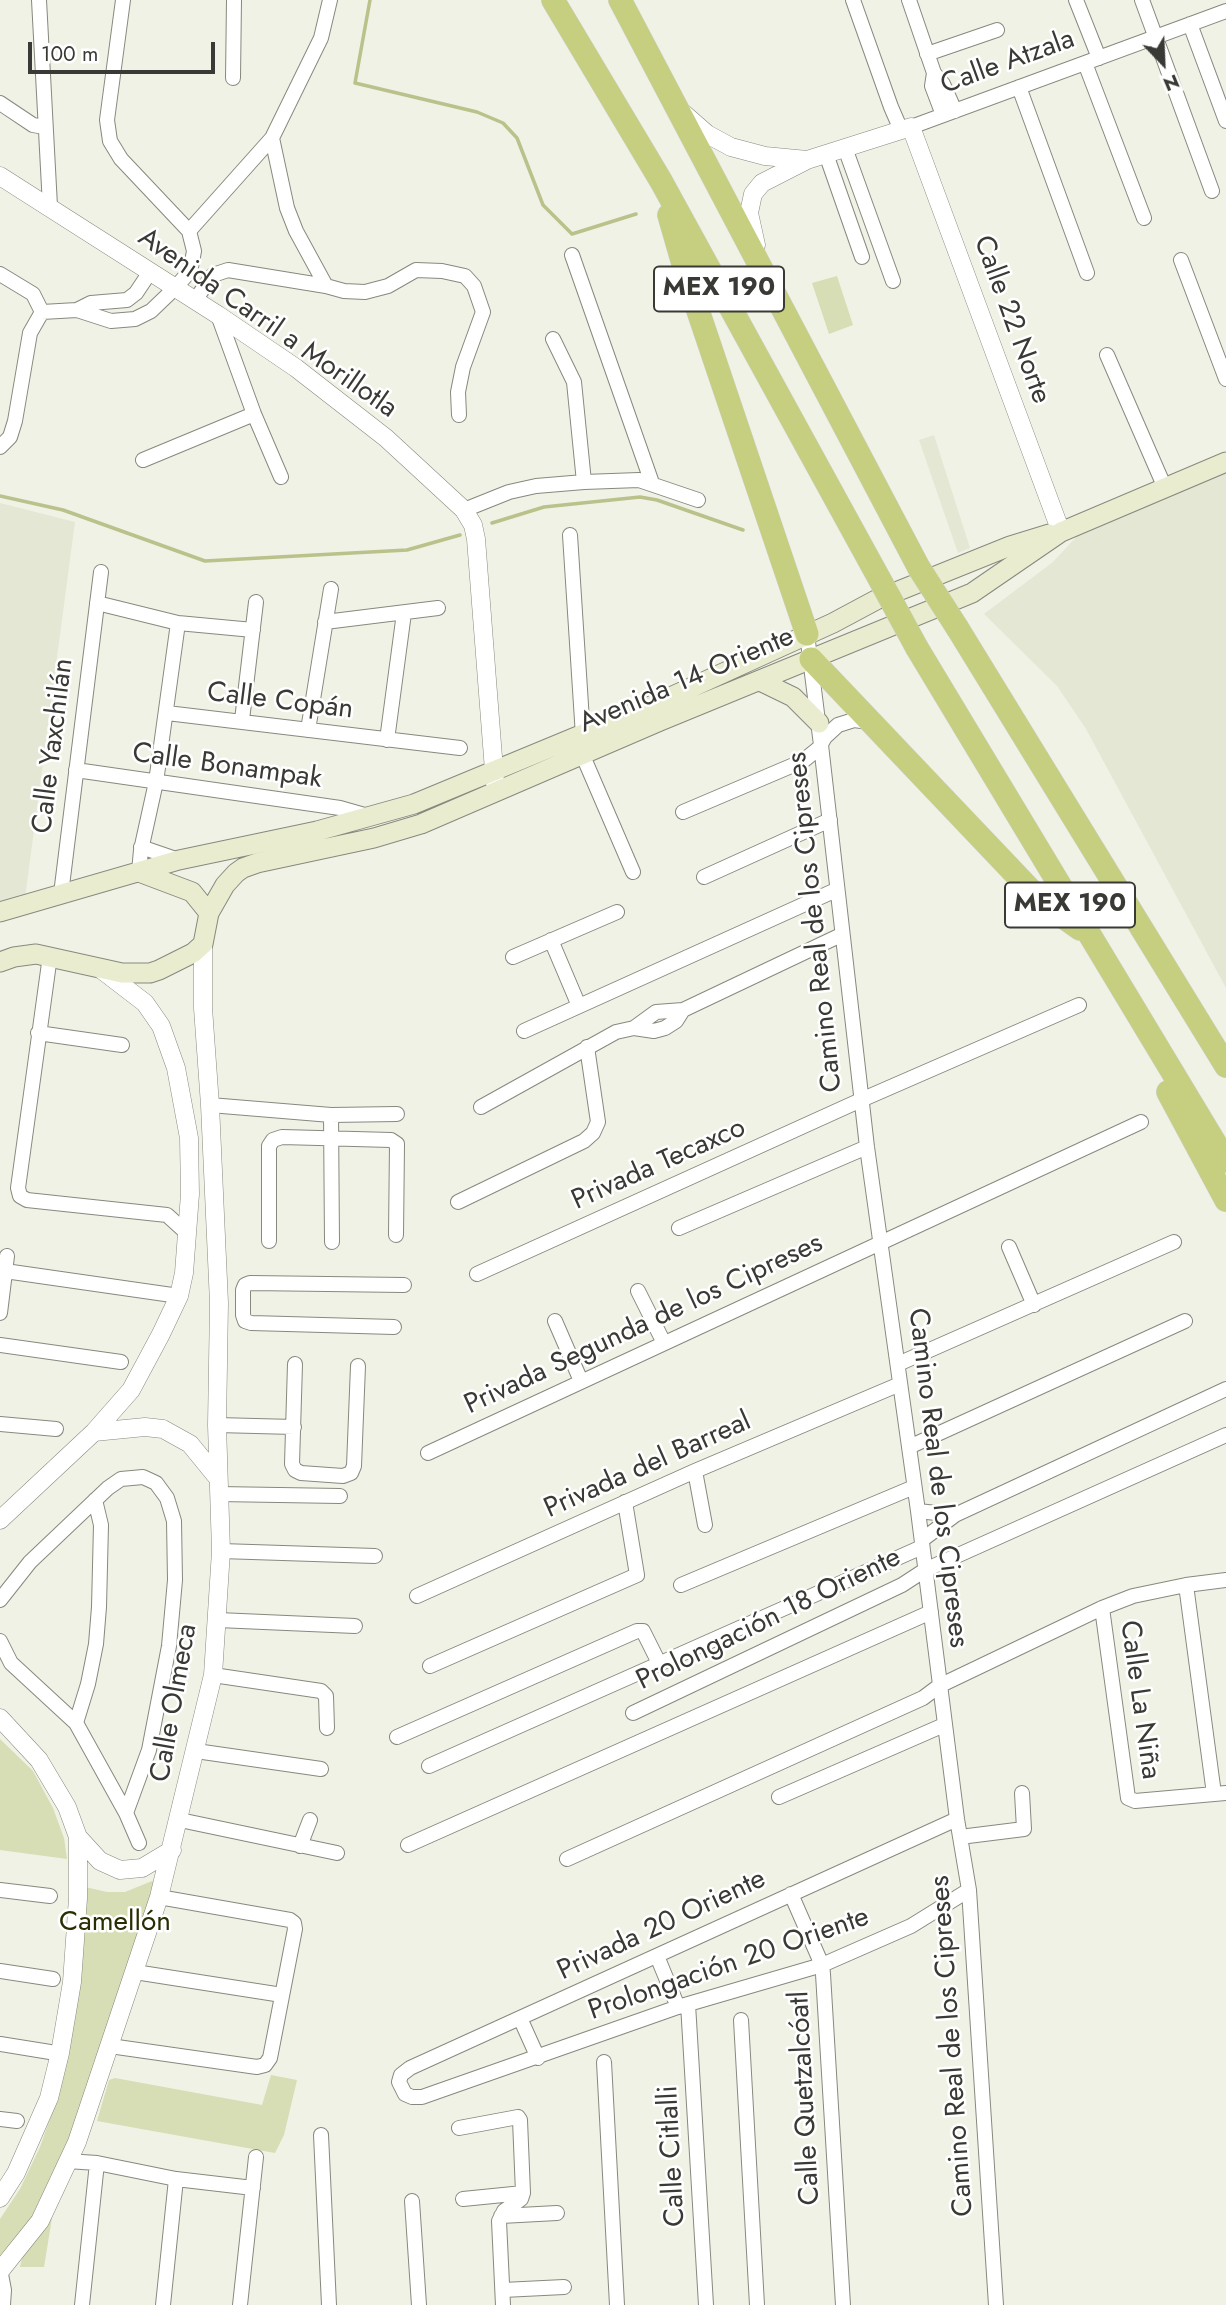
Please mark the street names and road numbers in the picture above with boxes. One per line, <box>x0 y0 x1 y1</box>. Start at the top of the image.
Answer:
street label: Calle Atzala <box>937 23 1079 103</box>
street label: Avenida Carril a Morillotla <box>131 222 403 426</box>
street label: Calle 22 Norte <box>965 231 1057 409</box>
road number: MEX 190 <box>654 266 784 312</box>
street label: Avenida 14 Oriente <box>575 621 799 741</box>
street label: Calle Yaxchilán <box>27 657 81 835</box>
street label: Calle Copán <box>205 676 355 728</box>
street label: Calle Bonampak <box>130 737 324 797</box>
street label: Camino Real de los Cipreses <box>781 750 851 1094</box>
road number: MEX 190 <box>1005 882 1135 928</box>
street label: Privada Tecaxco <box>567 1112 751 1218</box>
street label: Privada Segunda de los Cipreses <box>460 1227 828 1423</box>
street label: Camino Real de los Cipreses <box>899 1306 975 1650</box>
street label: Privada del Barreal <box>539 1405 757 1527</box>
street label: Prolongación 18 Oriente <box>631 1541 907 1699</box>
street label: Calle La Niña <box>1111 1618 1167 1782</box>
street label: Calle Olmeca <box>145 1621 205 1785</box>
street label: Privada 20 Oriente <box>553 1863 771 1989</box>
street label: Camino Real de los Cipreses <box>924 1874 982 2218</box>
street label: Prolongación 20 Oriente <box>584 1901 874 2029</box>
street label: Calle Quetzalcóatl <box>784 1990 828 2206</box>
street label: Calle Citlalli <box>653 2084 693 2228</box>

